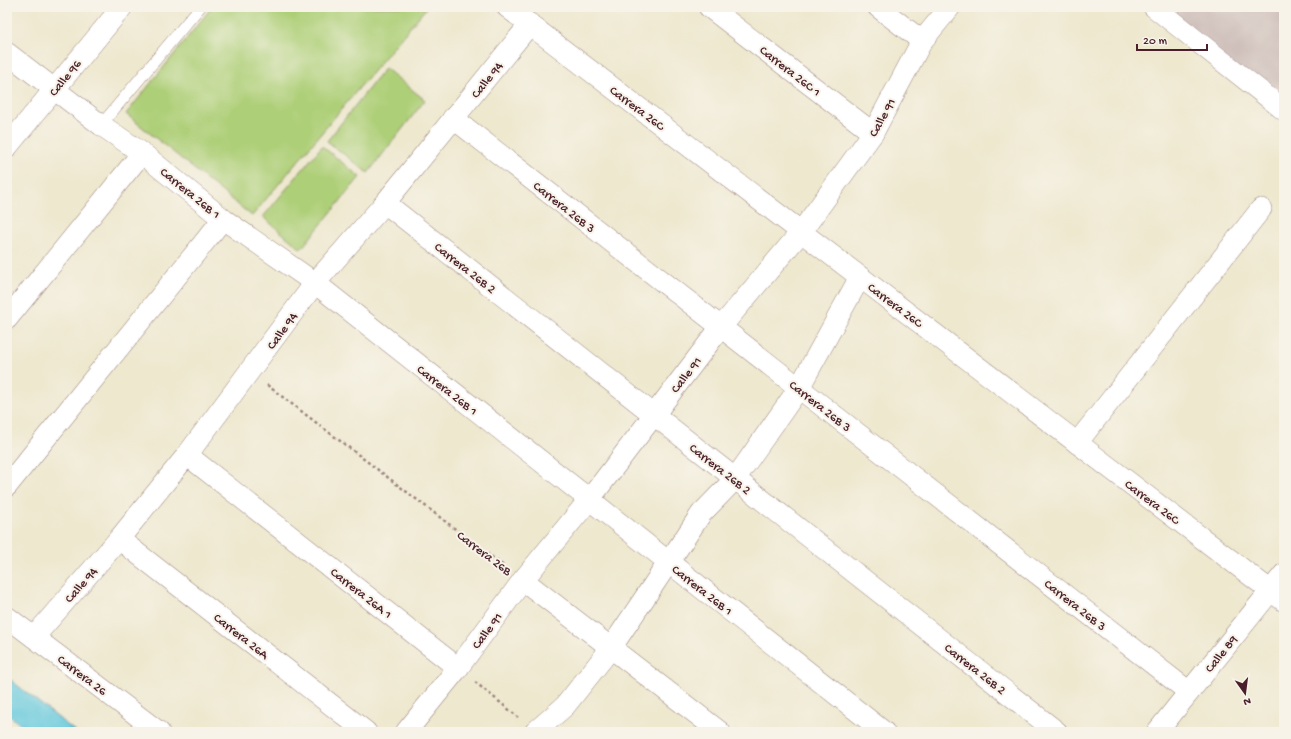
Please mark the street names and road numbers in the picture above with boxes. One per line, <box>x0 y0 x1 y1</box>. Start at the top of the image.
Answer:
street label: Carrera 26C 1 <box>756 43 823 100</box>
street label: Calle 96 <box>47 57 86 100</box>
street label: Calle 94 <box>469 59 507 102</box>
street label: Carrera 26C <box>606 83 668 135</box>
street label: Calle 91 <box>867 96 900 140</box>
street label: Carrera 26B 1 <box>156 165 223 223</box>
street label: Carrera 26B 3 <box>529 179 598 237</box>
street label: Carrera 26B 2 <box>431 240 499 298</box>
street label: Carrera 26C <box>864 280 926 332</box>
street label: Calle 94 <box>264 310 302 353</box>
street label: Calle 91 <box>668 355 706 397</box>
street label: Carrera 26B 1 <box>413 363 480 419</box>
street label: Carrera 26B 3 <box>785 378 854 436</box>
street label: Carrera 26B 2 <box>686 441 754 499</box>
street label: Carrera 26C <box>1121 477 1183 529</box>
street label: Carrera 26B <box>453 529 514 580</box>
street label: Carrera 26B 1 <box>668 563 735 619</box>
street label: Calle 94 <box>62 565 101 607</box>
street label: Carrera 26A 1 <box>327 565 394 623</box>
street label: Carrera 26B 3 <box>1040 577 1109 635</box>
street label: Calle 91 <box>470 610 506 653</box>
street label: Carrera 26A <box>210 611 272 664</box>
street label: Calle 89 <box>1202 633 1242 676</box>
street label: Carrera 26B 2 <box>941 641 1009 699</box>
street label: Carrera 26 <box>54 653 110 700</box>

